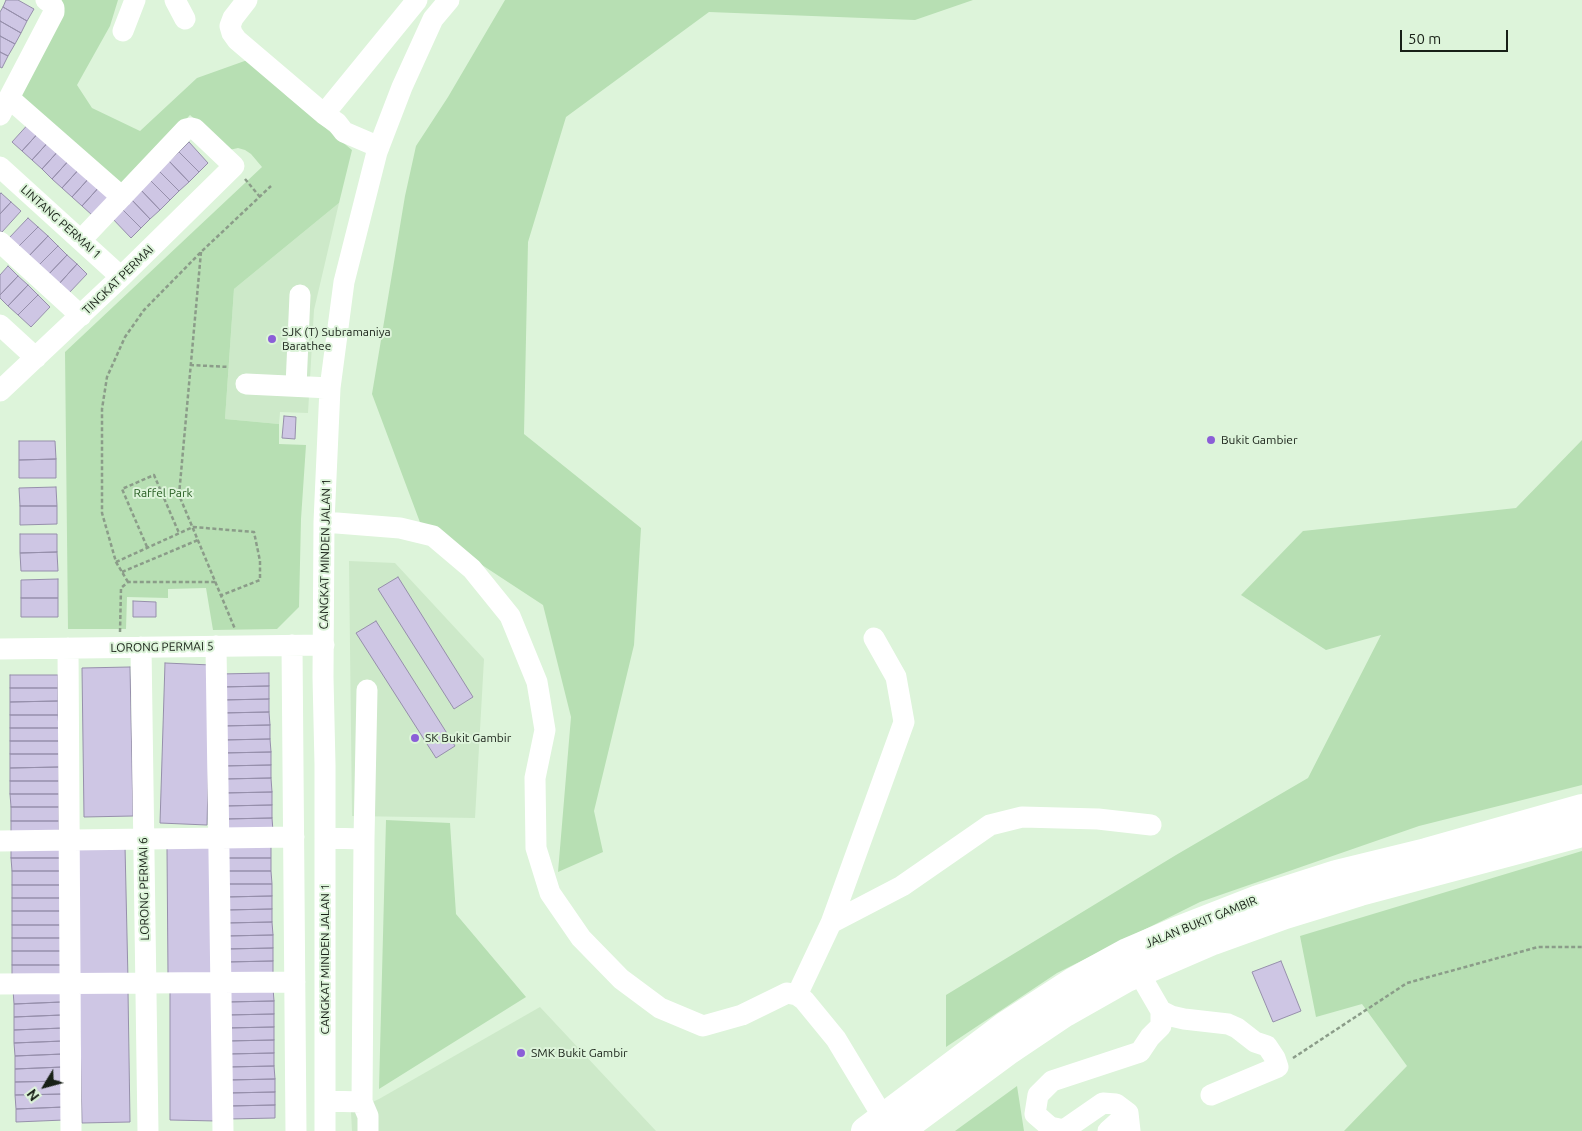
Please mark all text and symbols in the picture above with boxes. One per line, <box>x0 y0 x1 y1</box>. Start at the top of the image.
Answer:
scale bar <box>1402 20 1510 52</box>
text: 50 m <box>1408 30 1441 47</box>
street label: LINTANG PERMAI 1 <box>18 182 104 262</box>
street label: TINGKAT PERMAI <box>79 242 157 318</box>
place label: SJK (T) Subramaniya Barathee <box>282 325 391 353</box>
marker: SJK (T) Subramaniya Barathee <box>266 333 278 345</box>
place label: Bukit Gambier <box>1221 433 1297 447</box>
marker: Bukit Gambier <box>1205 434 1217 446</box>
street label: CANGKAT MINDEN JALAN 1 <box>316 478 334 630</box>
park label: Raffel Park <box>133 486 193 500</box>
street label: LORONG PERMAI 5 <box>110 639 214 655</box>
place label: SK Bukit Gambir <box>425 731 511 745</box>
marker: SK Bukit Gambir <box>409 732 421 744</box>
street label: LORONG PERMAI 6 <box>136 837 152 941</box>
street label: CANGKAT MINDEN JALAN 1 <box>318 884 332 1034</box>
street label: JALAN BUKIT GAMBIR <box>1143 893 1259 951</box>
place label: SMK Bukit Gambir <box>531 1046 628 1060</box>
marker: SMK Bukit Gambir <box>515 1047 527 1059</box>
north arrow <box>20 1061 70 1111</box>
text: N <box>23 1086 43 1104</box>

